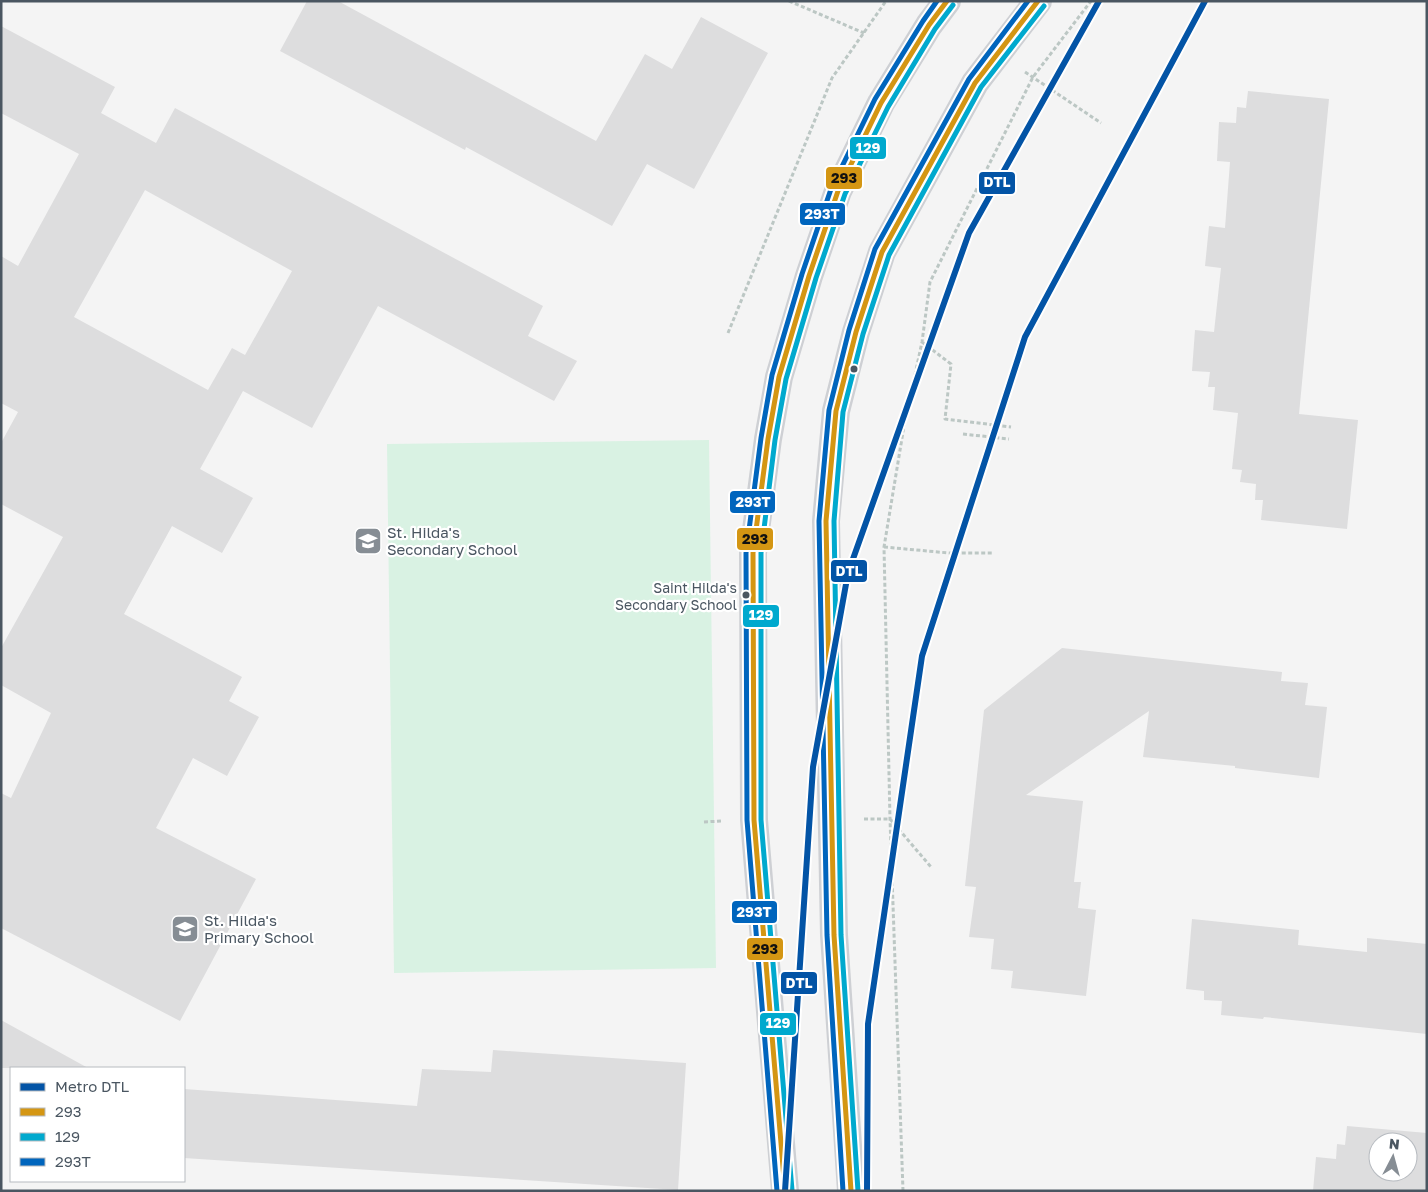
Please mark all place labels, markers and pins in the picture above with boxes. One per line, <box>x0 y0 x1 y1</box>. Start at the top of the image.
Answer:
unlabelled marker <box>849 364 859 374</box>
place label: St. Hilda's Secondary School <box>387 523 518 558</box>
school or university icon: St. Hilda's Secondary School <box>353 526 383 556</box>
place label: Saint Hilda's Secondary School <box>615 579 737 613</box>
marker: Saint Hilda's Secondary School <box>741 590 751 600</box>
place label: St. Hilda's Primary School <box>204 911 314 946</box>
school or university icon: St. Hilda's Primary School <box>170 914 200 944</box>

